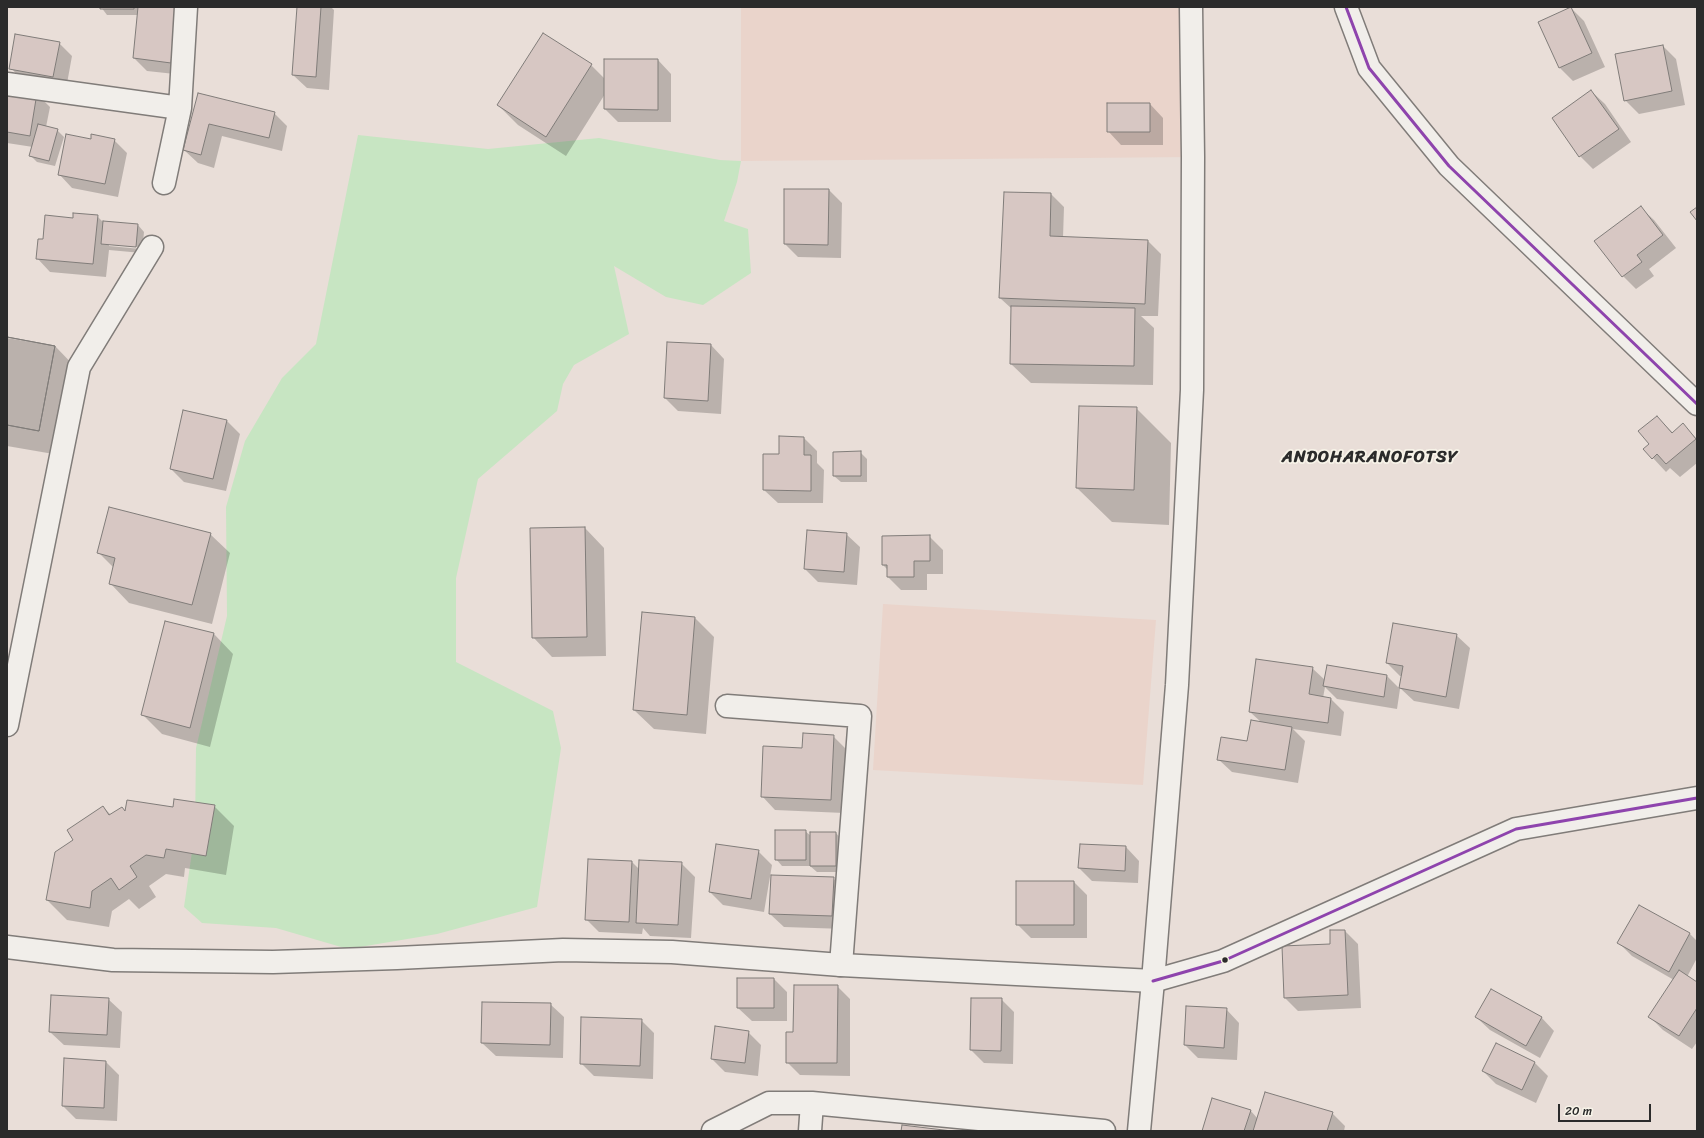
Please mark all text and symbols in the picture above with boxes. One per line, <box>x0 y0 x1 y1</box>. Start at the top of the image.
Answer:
district label: ANDOHARANOFOTSY <box>1282 448 1458 468</box>
unlabelled marker <box>1220 955 1230 965</box>
scale bar <box>1560 1096 1653 1122</box>
text: 20 m <box>1565 1100 1592 1122</box>

